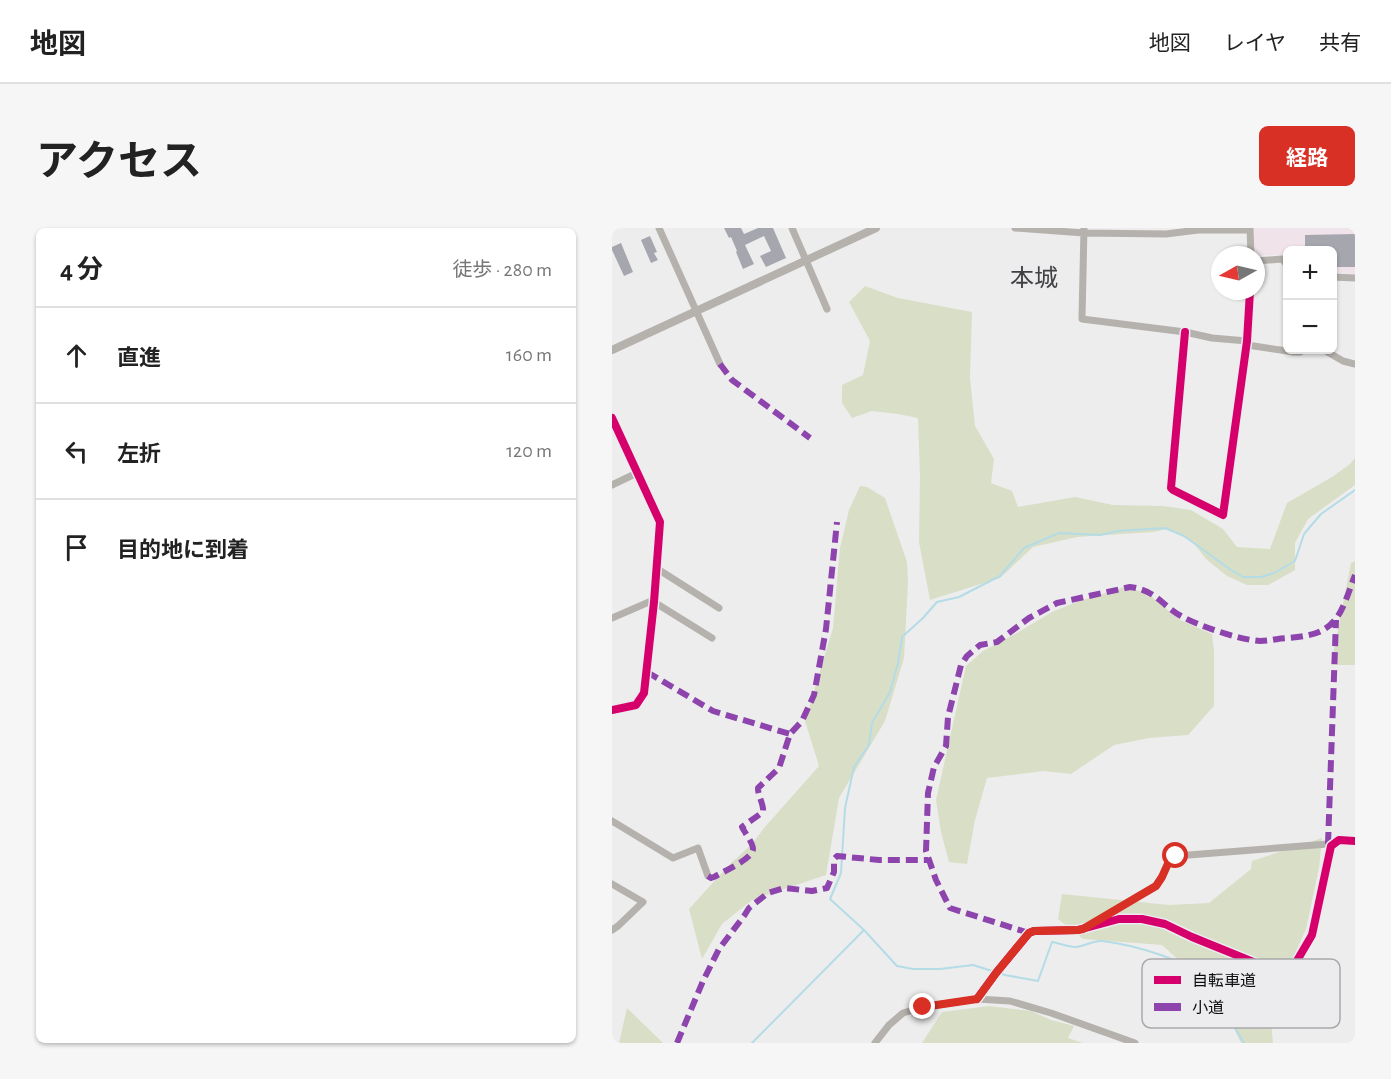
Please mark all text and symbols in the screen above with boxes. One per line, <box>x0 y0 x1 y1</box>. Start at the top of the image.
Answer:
text: 地図 <box>30 31 86 59</box>
text: 地図 <box>1149 33 1191 54</box>
text: レイヤ <box>1224 33 1286 54</box>
text: 共有 <box>1319 33 1361 54</box>
button: 経路 <box>1259 126 1355 186</box>
text: アクセス <box>36 141 202 183</box>
north arrow <box>1211 246 1265 300</box>
map controls <box>1283 246 1337 354</box>
button: + <box>1283 246 1337 300</box>
text: 4 分 <box>60 257 103 283</box>
text: 徒歩 · 280 m <box>452 260 552 280</box>
district label: 本城 <box>1010 265 1058 291</box>
button: − <box>1283 300 1337 354</box>
icon: ahead <box>60 339 93 372</box>
text: 160 m <box>506 345 552 365</box>
text: 直進 <box>117 347 161 369</box>
icon: left <box>60 435 93 468</box>
text: 120 m <box>506 441 552 461</box>
text: 左折 <box>117 443 161 465</box>
icon: arrive <box>60 531 93 564</box>
text: 目的地に到着 <box>117 539 249 561</box>
route start <box>1162 842 1188 868</box>
legend <box>1142 959 1340 1028</box>
text: 自転車道 <box>1192 972 1256 989</box>
route end <box>909 993 935 1019</box>
text: 小道 <box>1192 999 1224 1016</box>

